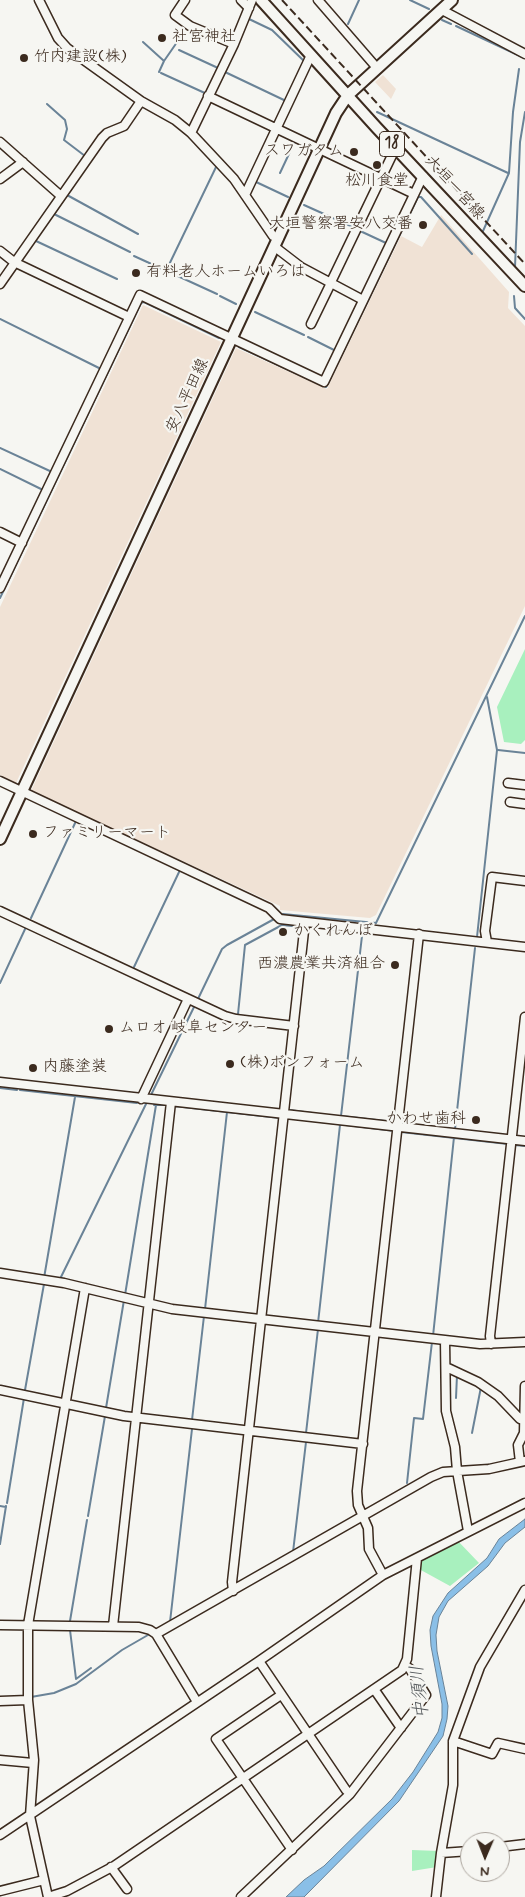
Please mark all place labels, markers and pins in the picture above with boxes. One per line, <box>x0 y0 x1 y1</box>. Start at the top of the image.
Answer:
place label: 社宮神社 <box>172 28 236 48</box>
marker: 社宮神社 <box>156 32 168 44</box>
place label: 竹内建設(株) <box>34 48 127 68</box>
marker: 竹内建設(株) <box>18 52 30 64</box>
place label: スワガタム <box>264 142 344 162</box>
marker: スワガタム <box>348 146 360 158</box>
marker: 松川食堂 <box>371 159 383 171</box>
place label: 松川食堂 <box>345 172 409 192</box>
place label: 大垣警察署安八交番 <box>269 215 413 235</box>
marker: 大垣警察署安八交番 <box>417 219 429 231</box>
place label: 有料老人ホームいろは <box>146 263 306 283</box>
marker: 有料老人ホームいろは <box>130 267 142 279</box>
place label: ファミリーマート <box>43 824 171 844</box>
marker: ファミリーマート <box>27 828 39 840</box>
place label: かくれんぼ <box>293 922 373 942</box>
marker: かくれんぼ <box>277 926 289 938</box>
place label: 西濃農業共済組合 <box>257 955 385 975</box>
marker: 西濃農業共済組合 <box>389 959 401 971</box>
place label: ムロオ 岐阜センター <box>119 1019 267 1039</box>
marker: ムロオ 岐阜センター <box>103 1023 115 1035</box>
place label: (株)ボンフォーム <box>240 1054 365 1074</box>
place label: 内藤塗装 <box>43 1058 107 1078</box>
marker: (株)ボンフォーム <box>224 1058 236 1070</box>
marker: 内藤塗装 <box>27 1062 39 1074</box>
place label: かわせ歯科 <box>386 1110 466 1130</box>
marker: かわせ歯科 <box>470 1114 482 1126</box>

